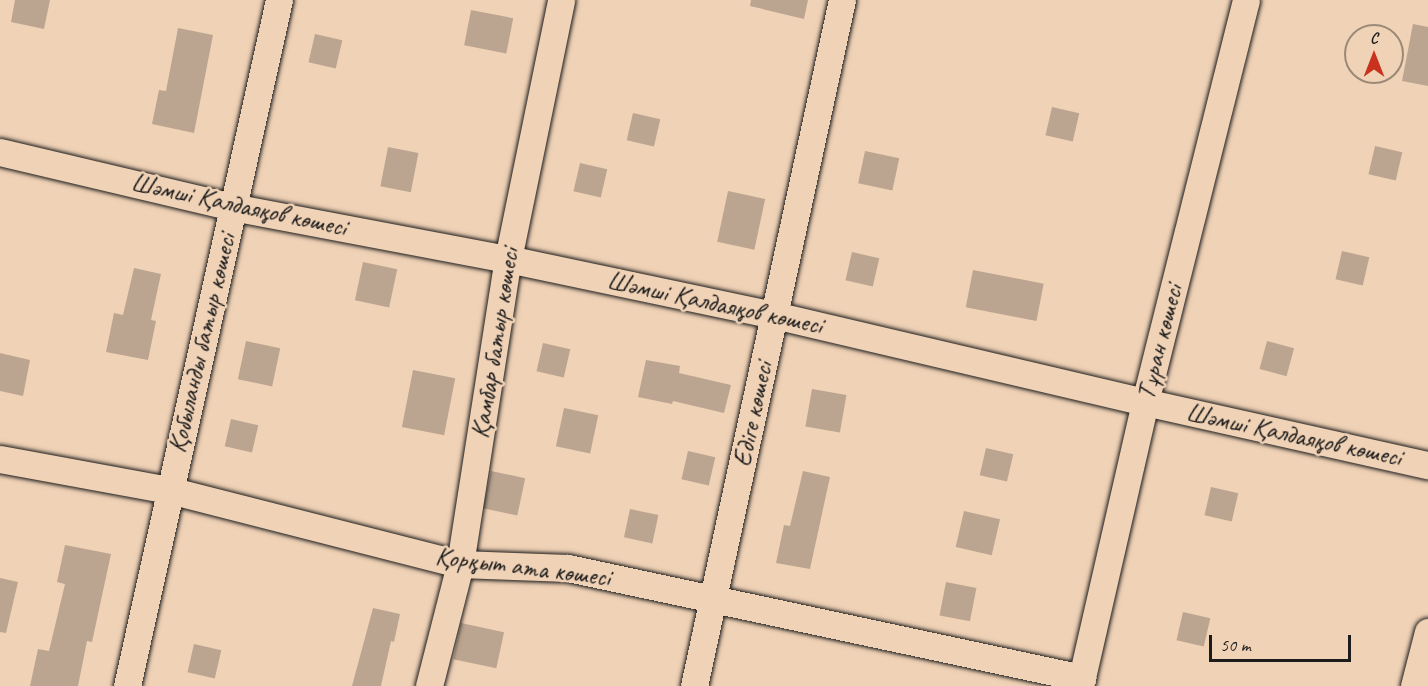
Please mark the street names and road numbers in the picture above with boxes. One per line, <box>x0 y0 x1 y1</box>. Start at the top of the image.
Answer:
street label: Шәмші Қалдаяқов көшесі <box>128 167 350 243</box>
street label: Қобыланды батыр көшесі <box>162 230 242 456</box>
street label: Қамбар батыр көшесі <box>464 245 526 441</box>
street label: Шәмші Қалдаяқов көшесі <box>604 265 826 341</box>
street label: Тұран көшесі <box>1131 281 1189 403</box>
street label: Едіге көшесі <box>727 359 779 469</box>
street label: Шәмші Қалдаяқов көшесі <box>1183 397 1405 473</box>
street label: Қорқыт ата көшесі <box>435 541 611 593</box>

